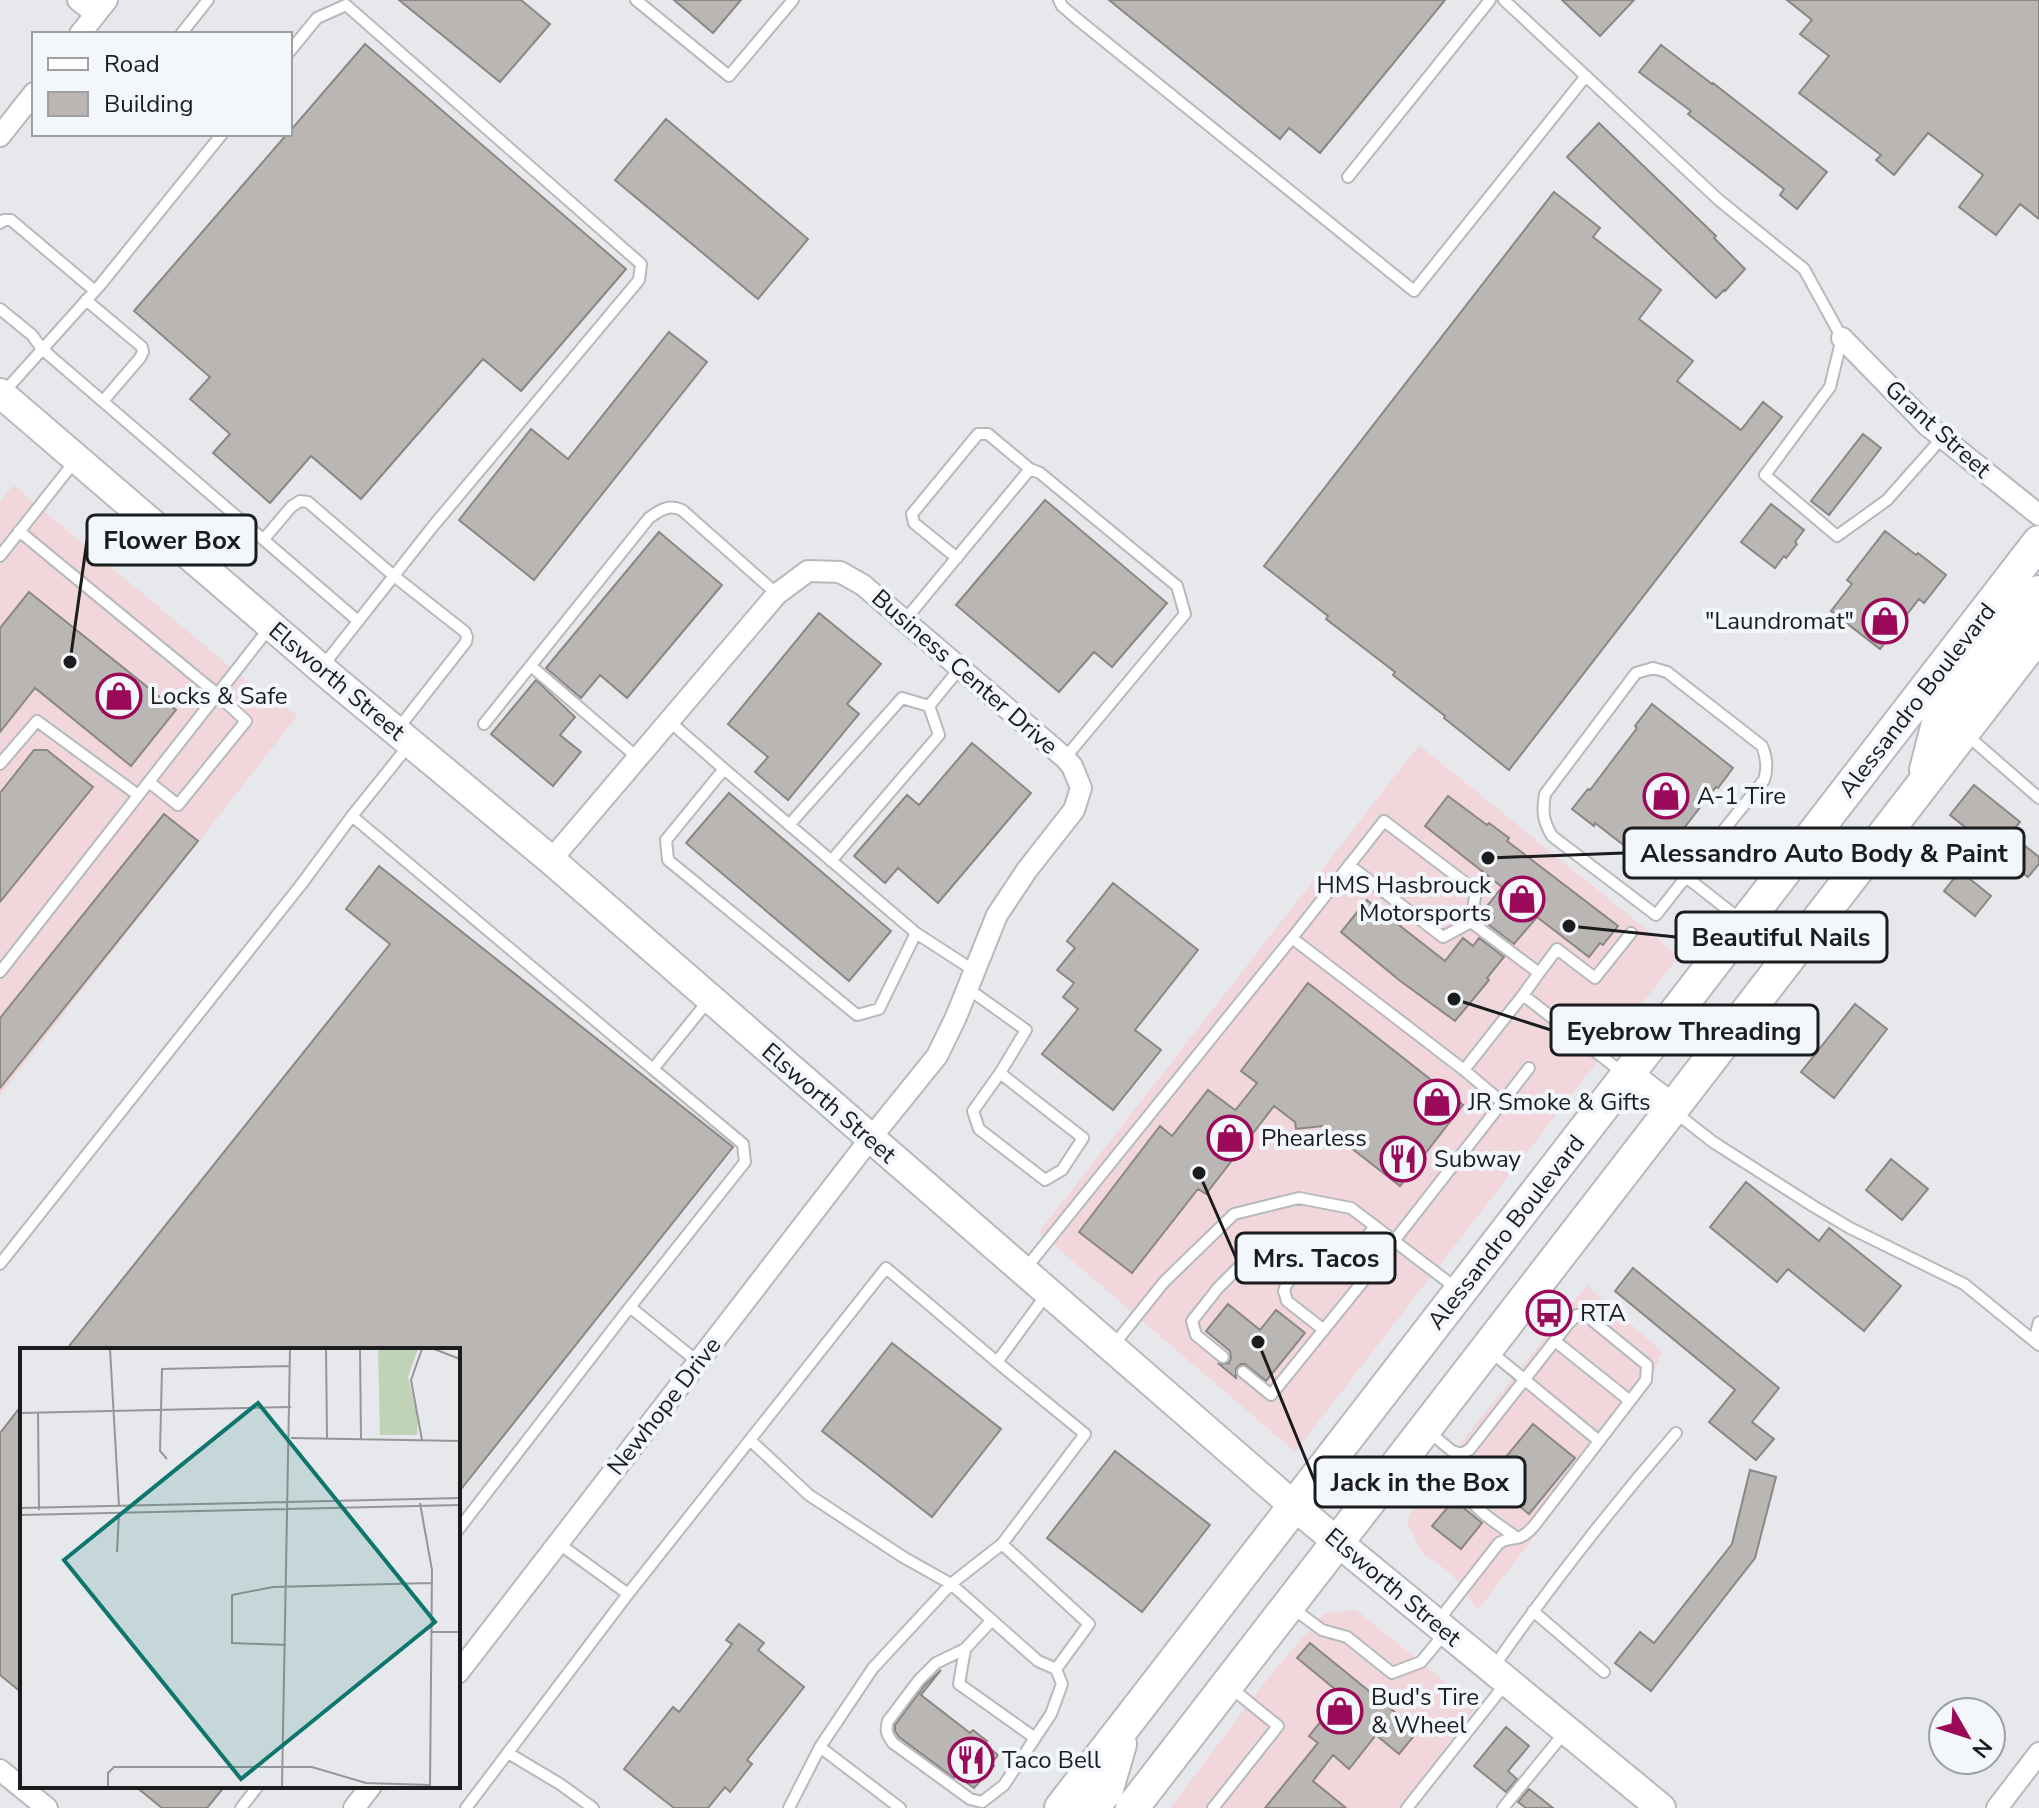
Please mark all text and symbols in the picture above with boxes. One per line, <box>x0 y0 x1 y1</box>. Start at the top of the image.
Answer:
legend <box>32 32 292 136</box>
text: Road <box>104 48 160 80</box>
text: Building <box>104 88 194 120</box>
street label: Grant Street <box>1878 373 1998 486</box>
callout: Flower Box <box>87 515 256 565</box>
text: Flower Box <box>103 523 242 558</box>
street label: Business Center Drive <box>865 582 1065 762</box>
street label: Alessandro Boulevard <box>1831 596 2003 804</box>
shop icon: "Laundromat" <box>1861 597 1909 645</box>
place label: "Laundromat" <box>1705 605 1854 637</box>
street label: Elsworth Street <box>262 615 412 748</box>
shop icon: Locks & Safe <box>95 672 143 720</box>
place label: Locks & Safe <box>150 680 288 712</box>
shop icon: A-1 Tire <box>1642 772 1690 820</box>
place label: A-1 Tire <box>1697 780 1786 812</box>
callout: Alessandro Auto Body & Paint <box>1624 828 2024 878</box>
text: Alessandro Auto Body & Paint <box>1640 836 2009 871</box>
place label: HMS Hasbrouck Motorsports <box>1316 869 1492 929</box>
shop icon: HMS Hasbrouck Motorsports <box>1498 875 1546 923</box>
callout: Beautiful Nails <box>1676 912 1887 962</box>
text: Beautiful Nails <box>1692 920 1870 955</box>
callout: Eyebrow Threading <box>1551 1005 1818 1055</box>
text: Eyebrow Threading <box>1566 1014 1802 1049</box>
street label: Elsworth Street <box>755 1036 904 1171</box>
shop icon: JR Smoke & Gifts <box>1413 1078 1461 1126</box>
place label: JR Smoke & Gifts <box>1467 1086 1650 1118</box>
shop icon: Phearless <box>1206 1114 1254 1162</box>
place label: Phearless <box>1261 1122 1367 1154</box>
street label: Alessandro Boulevard <box>1420 1128 1592 1336</box>
restaurant icon: Subway <box>1379 1135 1427 1183</box>
place label: Subway <box>1434 1143 1522 1175</box>
callout: Mrs. Tacos <box>1236 1233 1395 1283</box>
text: Mrs. Tacos <box>1253 1241 1379 1276</box>
bus stop icon: RTA <box>1525 1289 1573 1337</box>
place label: RTA <box>1580 1297 1626 1329</box>
street label: Newhope Drive <box>600 1330 728 1482</box>
inset map <box>20 1348 460 1788</box>
callout: Jack in the Box <box>1315 1457 1525 1507</box>
text: Jack in the Box <box>1330 1465 1510 1500</box>
street label: Elsworth Street <box>1318 1521 1468 1654</box>
place label: Bud's Tire & Wheel <box>1371 1681 1479 1741</box>
shop icon: Bud's Tire & Wheel <box>1316 1687 1364 1735</box>
north arrow <box>1927 1696 2007 1776</box>
text: N <box>1965 1732 1999 1764</box>
restaurant icon: Taco Bell <box>947 1736 995 1784</box>
place label: Taco Bell <box>1002 1744 1101 1776</box>

